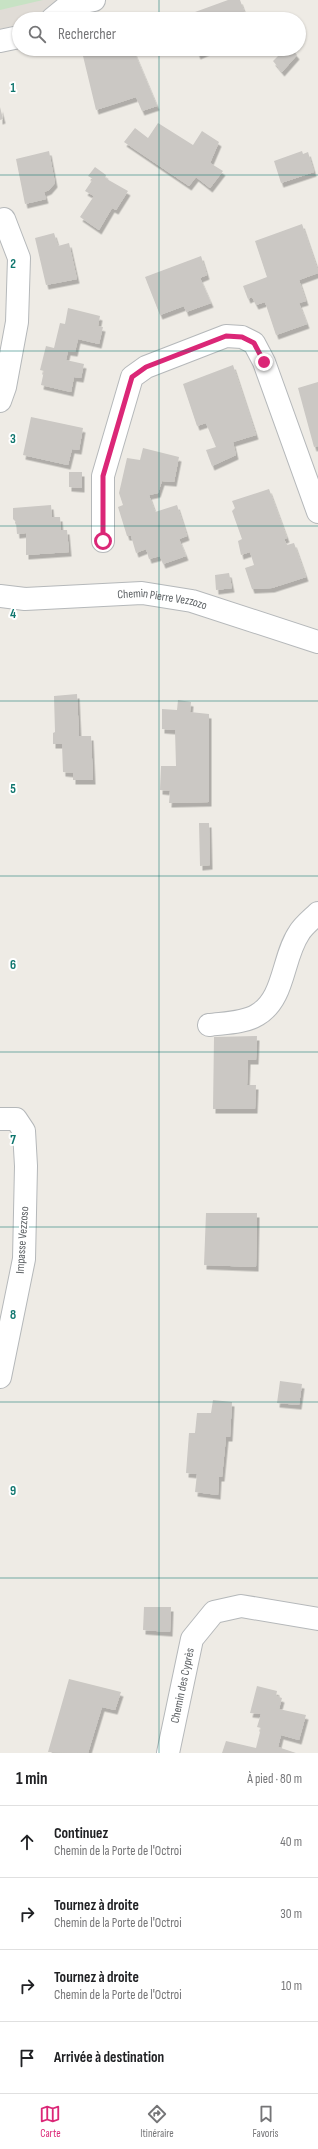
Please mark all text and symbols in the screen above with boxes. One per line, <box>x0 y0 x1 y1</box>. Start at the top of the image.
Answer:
search box <box>12 12 306 56</box>
icon: search <box>26 23 48 45</box>
text: Rechercher <box>58 25 116 44</box>
text: 1 <box>10 80 16 96</box>
text: 2 <box>10 256 16 272</box>
route end <box>255 353 273 371</box>
text: 3 <box>10 431 16 447</box>
route start <box>94 532 112 550</box>
street label: Chemin Pierre Vezzozo <box>117 586 209 613</box>
text: 4 <box>10 606 16 622</box>
text: 5 <box>10 781 16 797</box>
text: 6 <box>10 957 16 973</box>
text: 7 <box>10 1132 16 1148</box>
street label: Impasse Vezzoso <box>13 1206 32 1274</box>
text: 8 <box>10 1307 16 1323</box>
text: 9 <box>10 1483 16 1499</box>
street label: Chemin des Cyprès <box>167 1647 198 1725</box>
text: 1 min <box>16 1769 48 1789</box>
text: À pied · 80 m <box>247 1771 302 1787</box>
text: Continuez <box>54 1824 108 1843</box>
icon: ahead <box>16 1831 38 1853</box>
text: 40 m <box>280 1834 302 1850</box>
text: Chemin de la Porte de l'Octroi <box>54 1843 182 1859</box>
text: Tournez à droite <box>54 1896 139 1915</box>
icon: right <box>16 1903 38 1925</box>
text: 30 m <box>280 1906 302 1922</box>
text: Chemin de la Porte de l'Octroi <box>54 1915 182 1931</box>
text: Tournez à droite <box>54 1968 139 1987</box>
icon: right <box>16 1975 38 1997</box>
text: 10 m <box>281 1978 302 1994</box>
text: Chemin de la Porte de l'Octroi <box>54 1987 182 2003</box>
icon: arrive <box>16 2047 38 2069</box>
text: Arrivée à destination <box>54 2048 164 2067</box>
tab: Carte <box>39 2103 61 2140</box>
tab: Itinéraire <box>140 2103 174 2140</box>
tab: Favoris <box>253 2103 279 2140</box>

